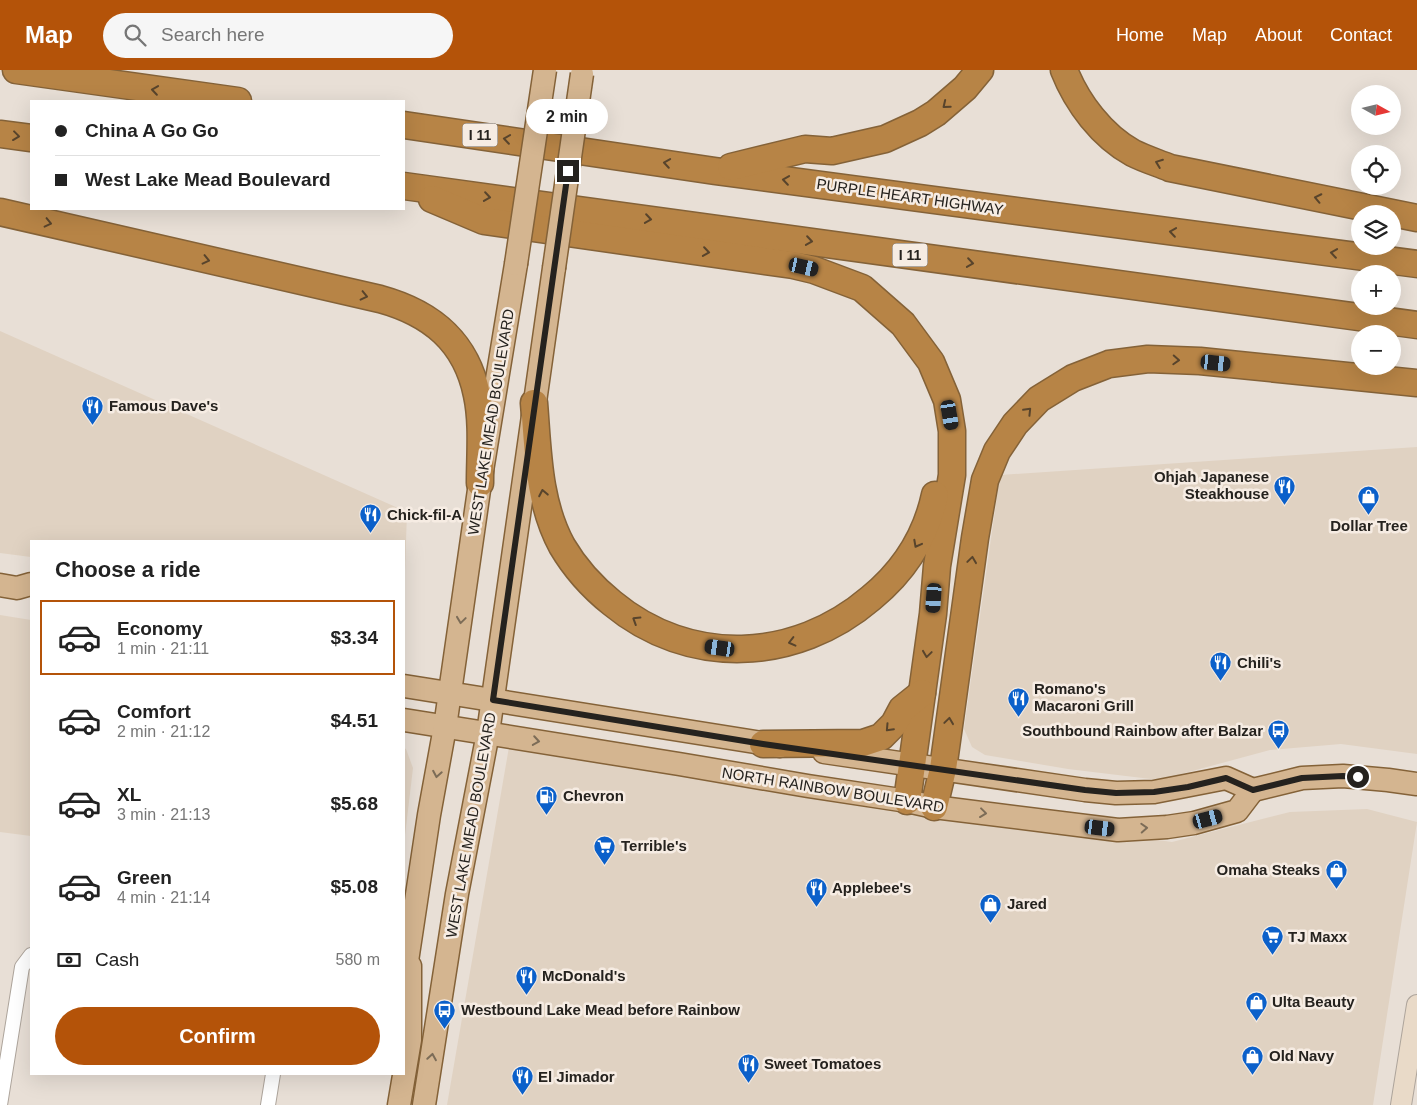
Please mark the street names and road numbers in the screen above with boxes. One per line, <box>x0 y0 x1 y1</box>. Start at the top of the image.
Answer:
road number: I 11 <box>462 124 498 146</box>
street label: PURPLE HEART HIGHWAY <box>815 175 1005 218</box>
road number: I 11 <box>892 244 928 266</box>
street label: WEST LAKE MEAD BOULEVARD <box>464 308 517 536</box>
street label: WEST LAKE MEAD BOULEVARD <box>442 711 499 939</box>
street label: NORTH RAINBOW BOULEVARD <box>721 764 945 815</box>

